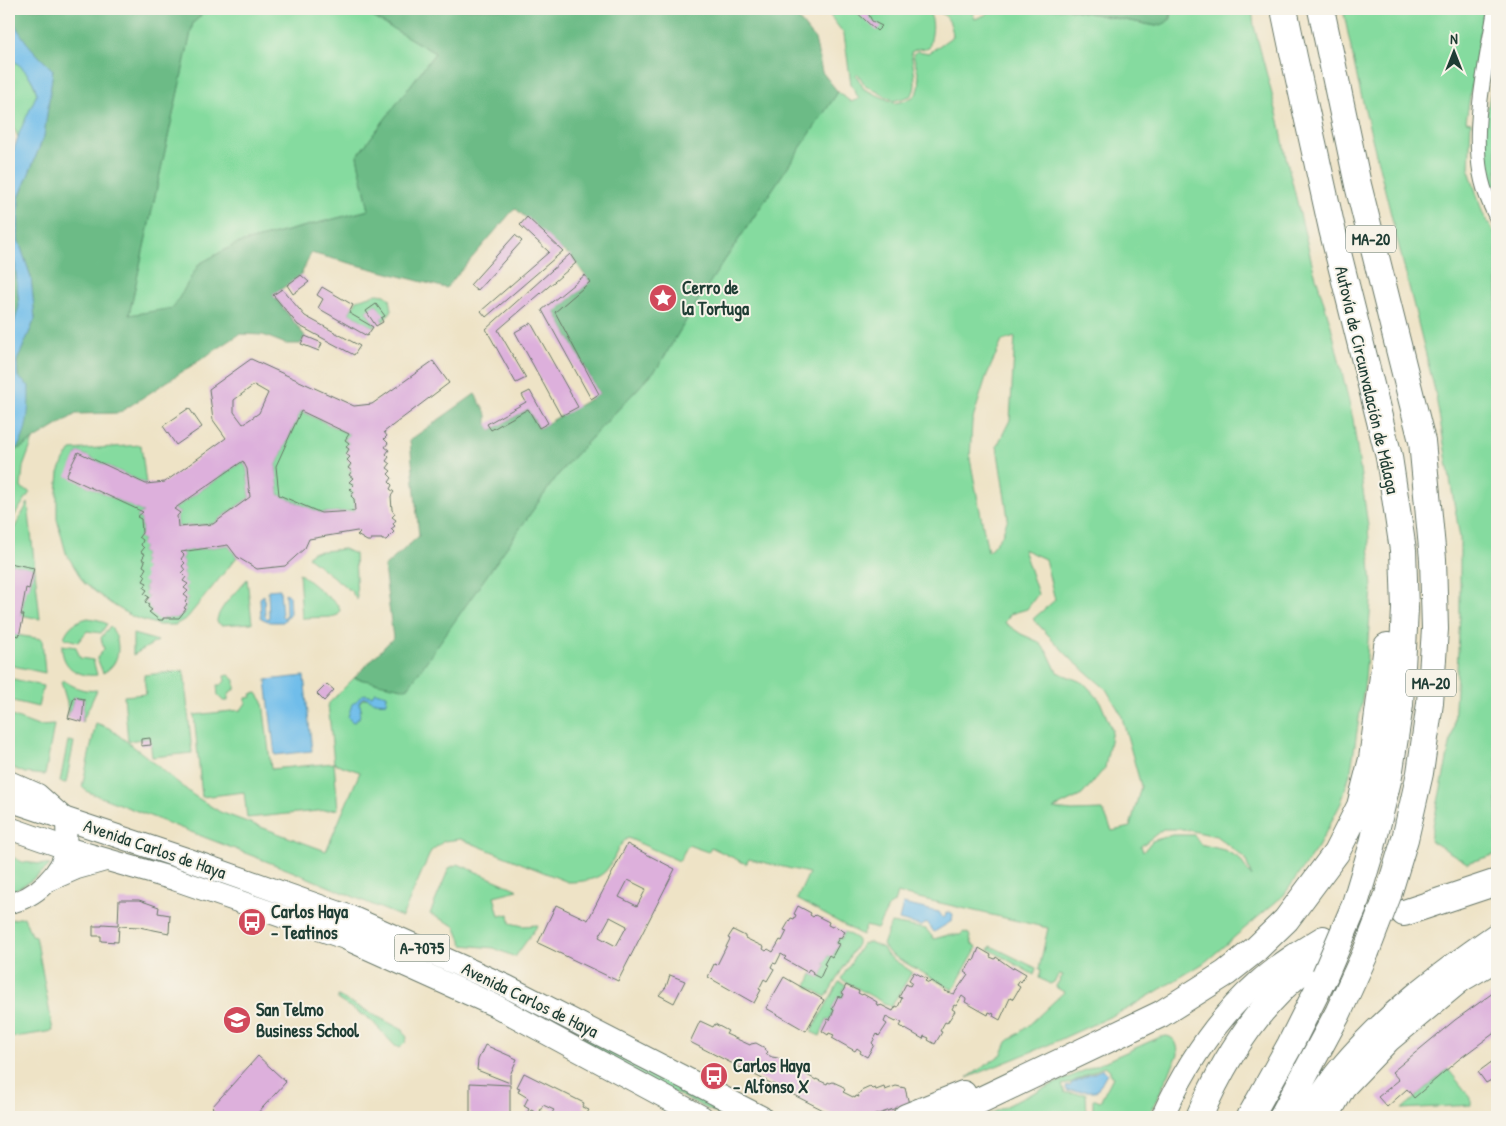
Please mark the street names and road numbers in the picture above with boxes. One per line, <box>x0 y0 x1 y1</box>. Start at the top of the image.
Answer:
road number: MA-20 <box>1346 225 1396 252</box>
street label: Autovía de Circunvalación de Málaga <box>1329 264 1406 496</box>
road number: MA-20 <box>1406 670 1456 696</box>
street label: Avenida Carlos de Haya <box>81 812 230 885</box>
road number: A-7075 <box>394 934 450 961</box>
street label: Avenida Carlos de Haya <box>458 956 603 1043</box>

